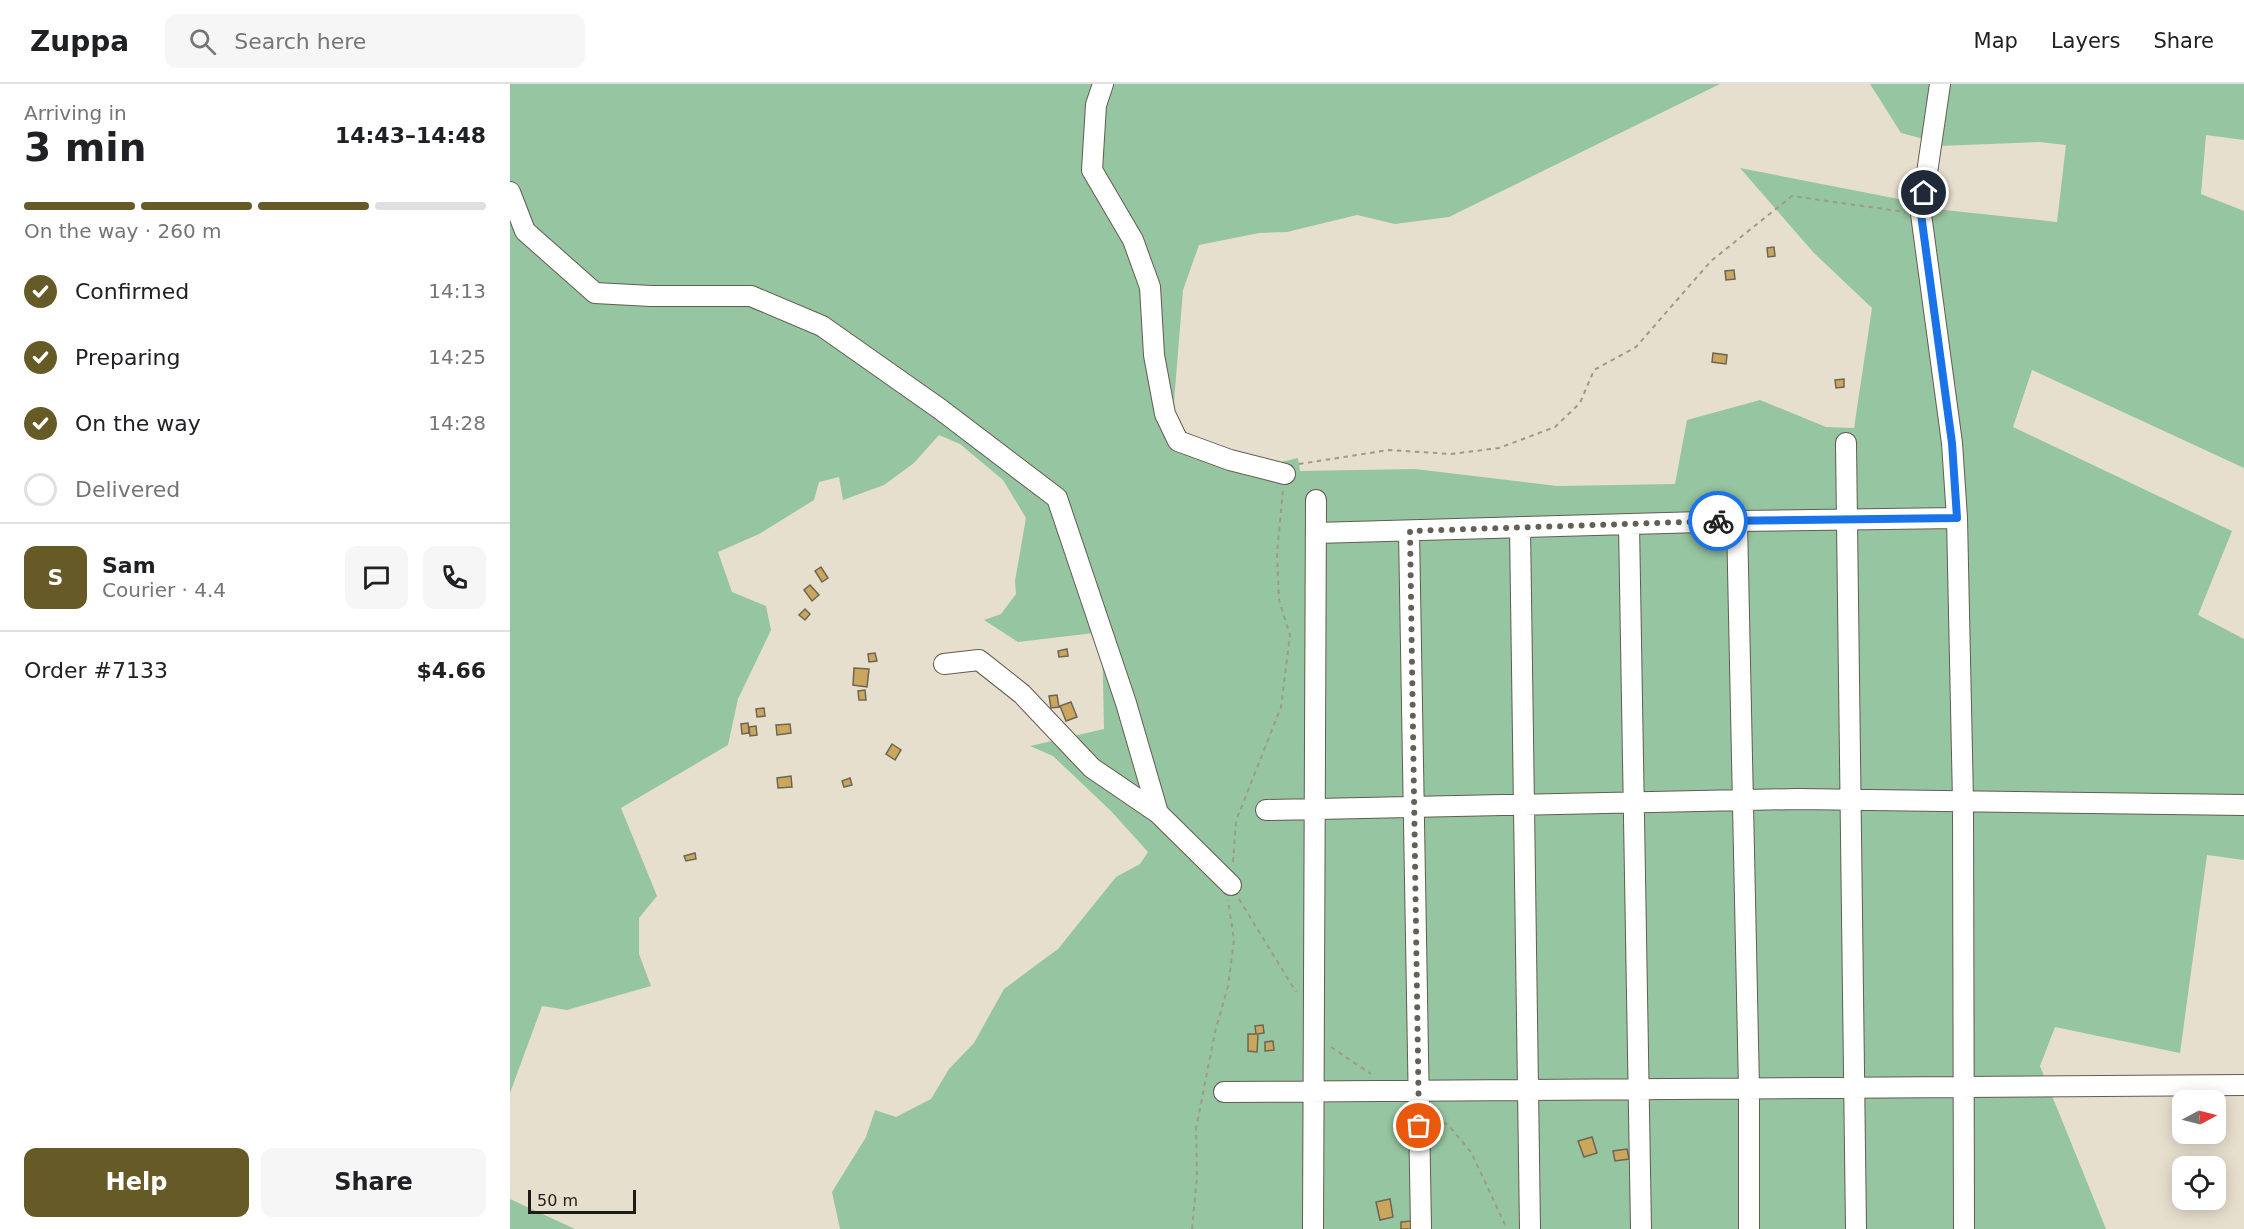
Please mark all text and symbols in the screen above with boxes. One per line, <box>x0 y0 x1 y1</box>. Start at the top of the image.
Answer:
search box <box>165 14 585 68</box>
text: Zuppa <box>30 25 129 58</box>
icon: search <box>186 25 219 58</box>
text: Search here <box>234 29 366 54</box>
text: Map <box>1974 29 2018 53</box>
text: Layers <box>2051 29 2120 53</box>
text: Share <box>2153 29 2214 53</box>
text: Arriving in <box>24 101 127 125</box>
text: 14:43–14:48 <box>335 123 486 148</box>
text: 3 min <box>24 125 146 170</box>
pin <box>1898 167 1949 218</box>
icon: home <box>1907 176 1940 209</box>
text: On the way · 260 m <box>24 219 222 243</box>
icon: check <box>24 275 57 308</box>
text: Confirmed <box>75 279 189 304</box>
text: 14:13 <box>428 279 486 303</box>
icon: check <box>24 341 57 374</box>
text: Preparing <box>75 345 181 370</box>
text: 14:25 <box>428 345 486 369</box>
icon: check <box>24 407 57 440</box>
text: On the way <box>75 411 201 436</box>
text: 14:28 <box>428 411 486 435</box>
text: Delivered <box>75 477 180 502</box>
courier <box>1688 491 1748 551</box>
icon: bike <box>1702 505 1735 538</box>
button: chat <box>345 546 408 609</box>
button: phone <box>423 546 486 609</box>
text: Sam <box>102 553 156 578</box>
text: S <box>48 565 63 590</box>
text: Courier · 4.4 <box>102 578 226 602</box>
text: Order #7133 <box>24 658 168 683</box>
text: $4.66 <box>416 658 486 683</box>
north arrow <box>2172 1090 2226 1144</box>
map controls <box>2172 1090 2226 1210</box>
pin <box>1393 1100 1444 1151</box>
icon: bag <box>1402 1109 1435 1142</box>
button: Help <box>24 1148 249 1217</box>
button: Share <box>261 1148 486 1217</box>
button: locate <box>2172 1156 2226 1210</box>
scale bar <box>528 1187 636 1214</box>
text: 50 m <box>537 1191 578 1210</box>

